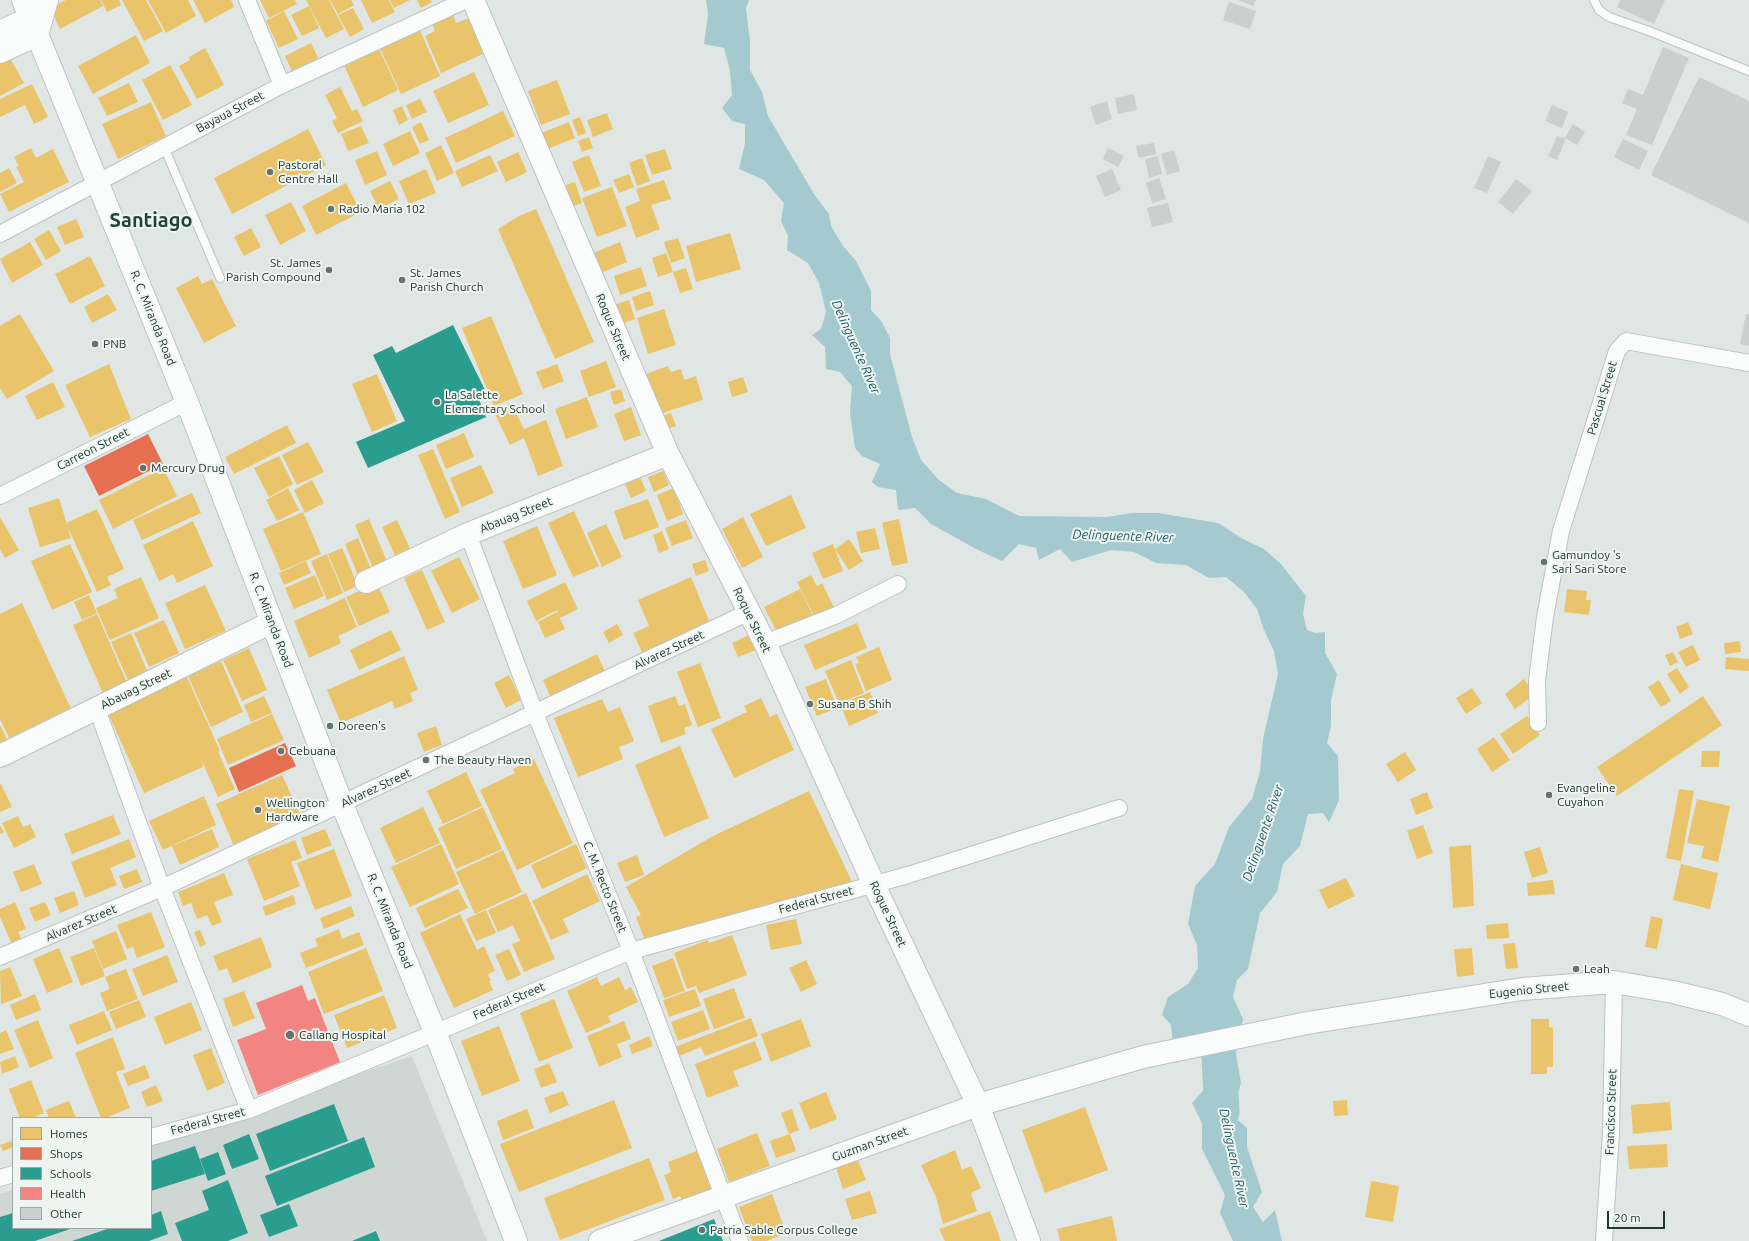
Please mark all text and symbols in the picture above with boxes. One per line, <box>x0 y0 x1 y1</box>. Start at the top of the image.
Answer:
street label: Bayaua Street <box>194 88 266 136</box>
place label: Pastoral Centre Hall <box>278 158 338 186</box>
marker: Pastoral Centre Hall <box>265 167 275 177</box>
place label: Radio Maria 102 <box>339 202 426 216</box>
marker: Radio Maria 102 <box>326 204 336 214</box>
district label: Santiago <box>110 208 192 232</box>
place label: St. James Parish Compound <box>226 256 321 284</box>
marker: St. James Parish Compound <box>324 265 334 275</box>
place label: St. James Parish Church <box>410 266 484 294</box>
street label: R. C. Miranda Road <box>127 268 179 368</box>
marker: St. James Parish Church <box>397 275 407 285</box>
street label: Roque Street <box>592 291 634 363</box>
water label: Delinguente River <box>828 298 884 396</box>
place label: PNB <box>103 337 126 351</box>
marker: PNB <box>90 339 100 349</box>
street label: Pascual Street <box>1584 359 1620 437</box>
place label: La Salette Elementary School <box>445 388 545 416</box>
marker: La Salette Elementary School <box>432 397 442 407</box>
street label: Carreon Street <box>54 425 132 473</box>
place label: Mercury Drug <box>151 461 225 475</box>
marker: Mercury Drug <box>138 463 148 473</box>
street label: Abauag Street <box>478 494 554 536</box>
water label: Delinguente River <box>1072 526 1174 546</box>
place label: Gamundoy 's Sari Sari Store <box>1552 548 1627 576</box>
marker: Gamundoy 's Sari Sari Store <box>1539 557 1549 567</box>
street label: R. C. Miranda Road <box>246 570 296 670</box>
street label: Roque Street <box>730 585 774 655</box>
street label: Alvarez Street <box>632 627 706 673</box>
street label: Abauag Street <box>98 666 174 712</box>
place label: Susana B Shih <box>818 697 892 711</box>
marker: Susana B Shih <box>805 699 815 709</box>
place label: Doreen's <box>338 719 386 733</box>
marker: Doreen's <box>325 721 335 731</box>
place label: Cebuana <box>289 744 336 758</box>
marker: Cebuana <box>276 746 286 756</box>
place label: The Beauty Haven <box>434 753 531 767</box>
marker: The Beauty Haven <box>421 755 431 765</box>
street label: Alvarez Street <box>339 765 413 811</box>
place label: Evangeline Cuyahon <box>1557 781 1616 809</box>
water label: Delinguente River <box>1239 783 1287 883</box>
marker: Evangeline Cuyahon <box>1544 790 1554 800</box>
place label: Wellington Hardware <box>266 796 325 824</box>
marker: Wellington Hardware <box>253 805 263 815</box>
street label: C. M. Recto Street <box>580 839 630 935</box>
street label: R. C. Miranda Road <box>364 871 416 971</box>
street label: Roque Street <box>866 879 910 949</box>
street label: Federal Street <box>777 883 855 917</box>
street label: Alvarez Street <box>43 902 119 944</box>
place label: Leah <box>1584 962 1610 976</box>
marker: Leah <box>1571 964 1581 974</box>
street label: Federal Street <box>471 979 547 1023</box>
street label: Eugenio Street <box>1488 979 1570 1001</box>
place label: Callang Hospital <box>299 1028 386 1042</box>
marker: Callang Hospital <box>284 1029 296 1041</box>
street label: Francisco Street <box>1602 1069 1620 1155</box>
street label: Federal Street <box>169 1104 247 1138</box>
water label: Delinguente River <box>1216 1107 1252 1209</box>
legend <box>12 1117 152 1229</box>
street label: Guzman Street <box>830 1124 910 1164</box>
text: Homes <box>50 1127 88 1140</box>
text: Shops <box>50 1147 82 1160</box>
text: Schools <box>50 1167 91 1180</box>
text: Health <box>50 1187 86 1200</box>
scale bar <box>1609 1203 1667 1229</box>
text: Other <box>50 1207 82 1220</box>
text: 20 m <box>1614 1211 1641 1224</box>
place label: Patria Sable Corpus College <box>710 1223 858 1237</box>
marker: Patria Sable Corpus College <box>697 1225 707 1235</box>

